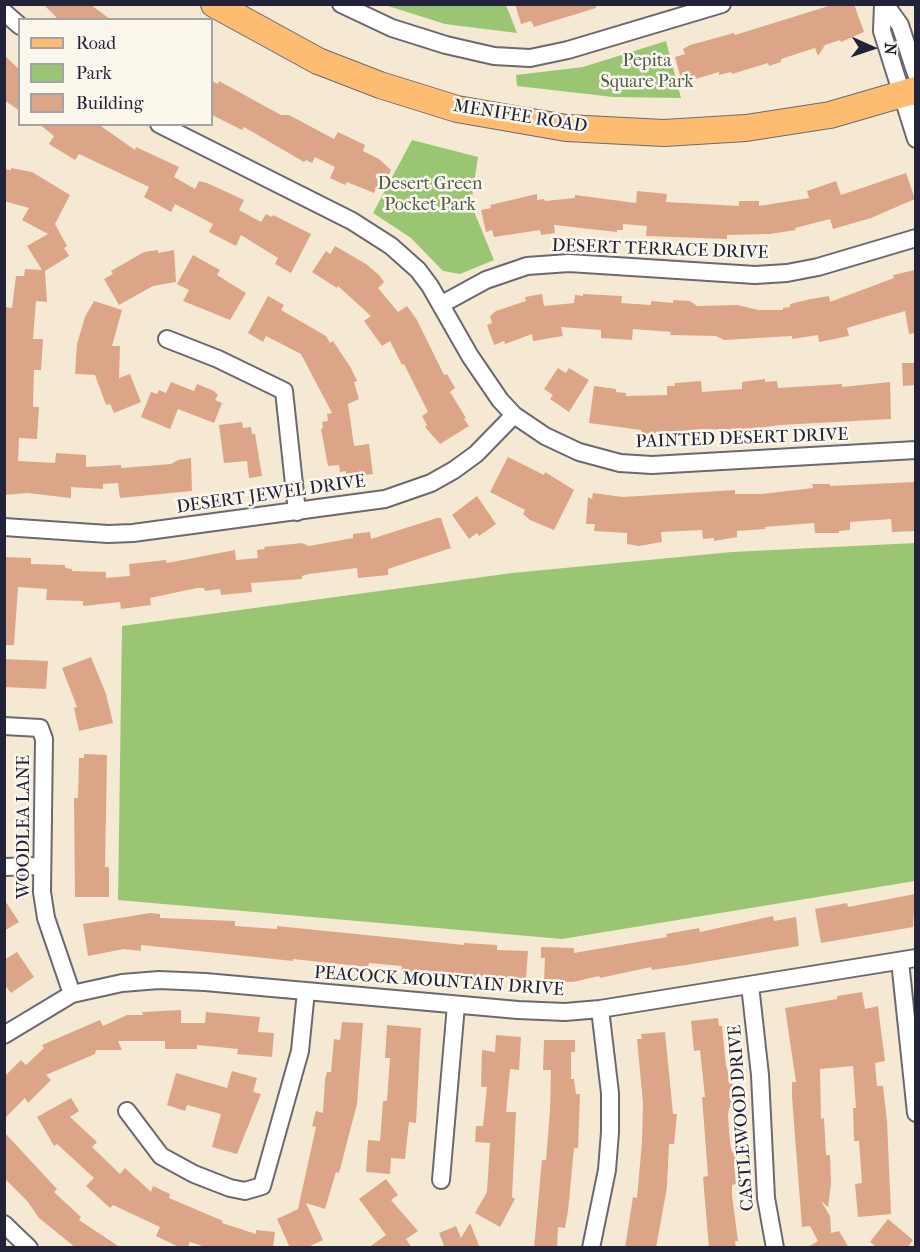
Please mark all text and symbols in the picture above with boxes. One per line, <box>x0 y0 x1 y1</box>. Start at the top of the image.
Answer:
legend <box>18 18 213 126</box>
north arrow <box>842 18 902 78</box>
text: Road <box>76 33 116 54</box>
text: N <box>881 42 900 56</box>
park label: Pepita Square Park <box>600 51 694 94</box>
text: Park <box>76 63 112 84</box>
text: Building <box>76 93 143 114</box>
street label: MENIFEE ROAD <box>451 96 589 138</box>
park label: Desert Green Pocket Park <box>378 174 482 216</box>
street label: DESERT TERRACE DRIVE <box>551 235 769 265</box>
street label: PAINTED DESERT DRIVE <box>635 424 849 454</box>
street label: DESERT JEWEL DRIVE <box>175 471 367 519</box>
street label: WOODLEA LANE <box>14 755 36 899</box>
street label: PEACOCK MOUNTAIN DRIVE <box>313 962 565 1002</box>
street label: CASTLEWOOD DRIVE <box>725 1024 759 1212</box>

